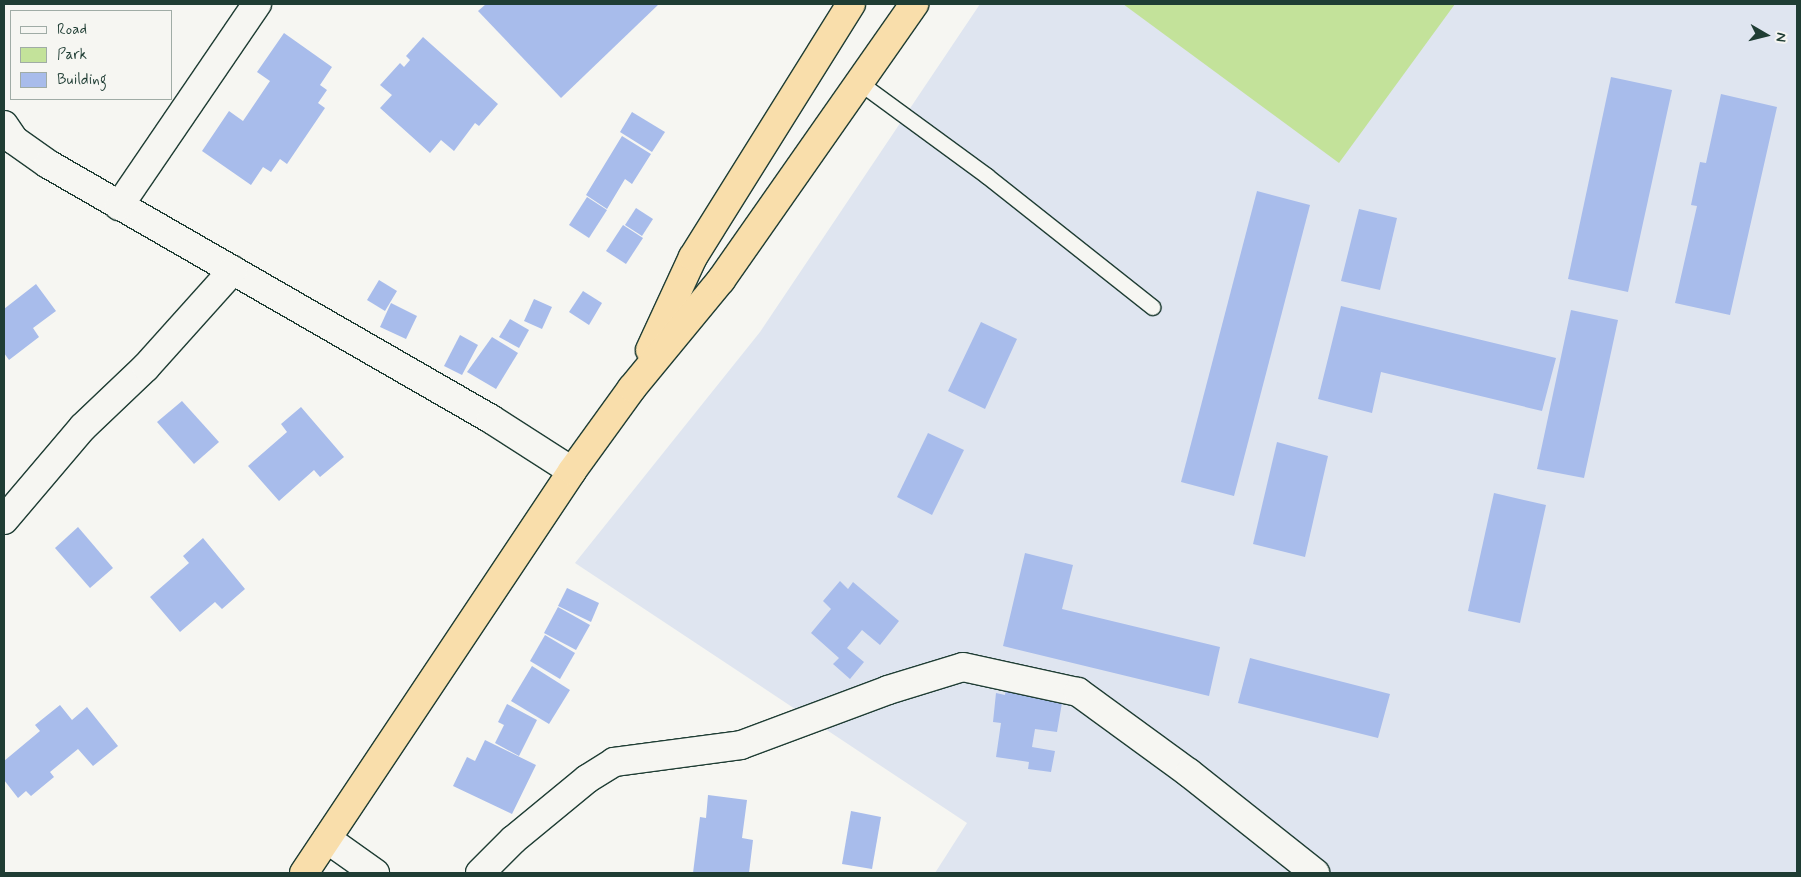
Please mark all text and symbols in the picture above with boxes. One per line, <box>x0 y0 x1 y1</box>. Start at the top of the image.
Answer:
legend <box>10 10 172 100</box>
north arrow <box>1741 10 1791 60</box>
text: Road <box>57 20 87 40</box>
text: N <box>1771 31 1790 43</box>
text: Park <box>57 45 87 65</box>
text: Building <box>57 70 107 90</box>

